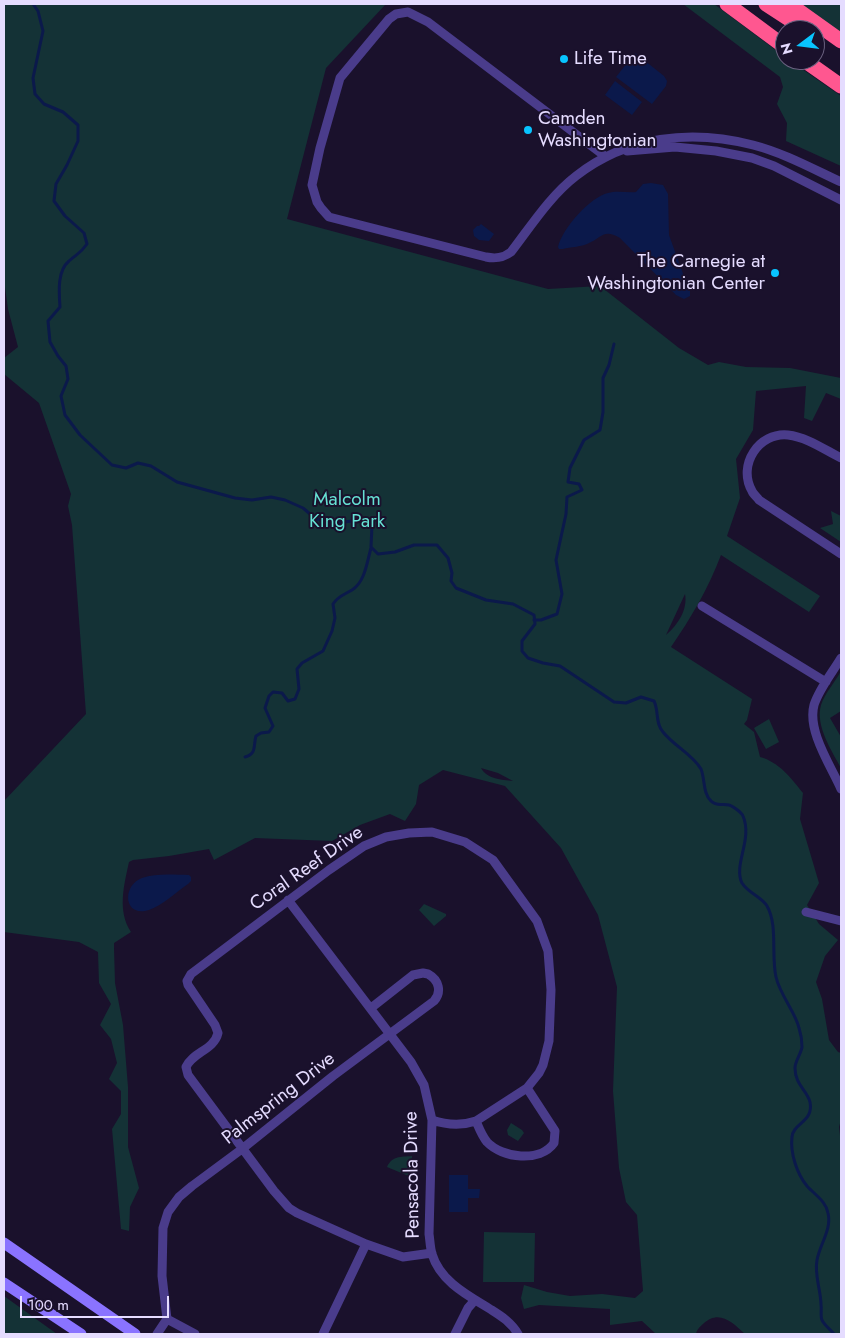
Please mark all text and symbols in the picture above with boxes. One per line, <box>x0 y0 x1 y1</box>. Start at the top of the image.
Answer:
north arrow <box>775 20 825 70</box>
text: N <box>775 41 798 57</box>
place label: Life Time <box>574 48 647 70</box>
marker: Life Time <box>558 53 570 65</box>
place label: Camden Washingtonian <box>538 108 656 152</box>
marker: Camden Washingtonian <box>522 124 534 136</box>
place label: The Carnegie at Washingtonian Center <box>587 251 765 295</box>
marker: The Carnegie at Washingtonian Center <box>769 267 781 279</box>
park label: Malcolm King Park <box>309 489 385 533</box>
street label: Coral Reef Drive <box>246 822 368 916</box>
street label: Palmspring Drive <box>218 1048 340 1150</box>
street label: Pensacola Drive <box>400 1111 426 1239</box>
scale bar <box>22 1286 171 1318</box>
text: 100 m <box>28 1294 69 1316</box>

